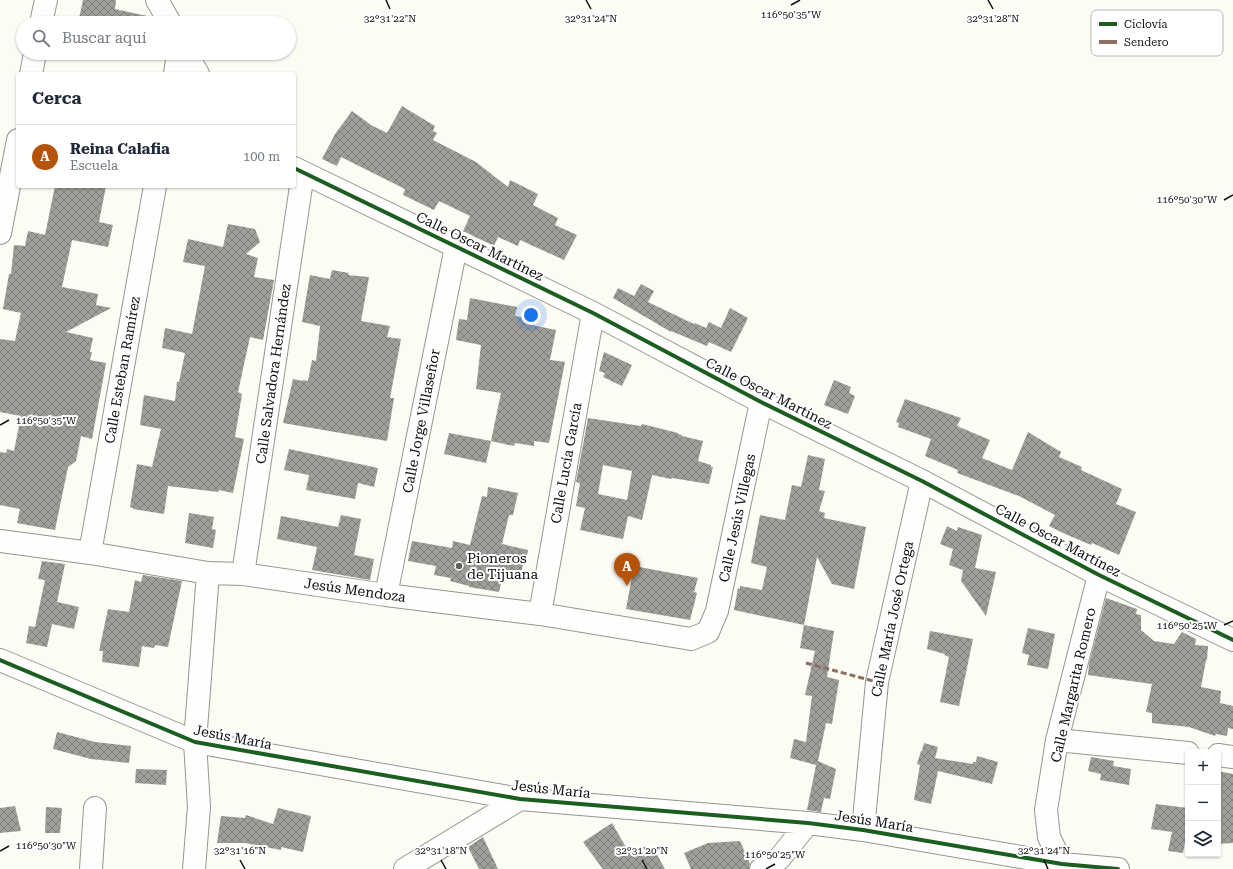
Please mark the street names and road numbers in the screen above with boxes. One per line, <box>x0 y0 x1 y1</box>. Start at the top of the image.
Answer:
street label: Calle Oscar Martínez <box>414 208 547 284</box>
street label: Calle Salvadora Hernández <box>252 283 294 465</box>
street label: Calle Esteban Ramírez <box>101 295 143 445</box>
street label: Calle Jorge Villaseñor <box>399 347 443 494</box>
street label: Calle Oscar Martínez <box>703 354 835 432</box>
street label: Calle Lucía García <box>547 401 585 525</box>
street label: Calle Jesús Villegas <box>716 452 759 584</box>
street label: Calle Oscar Martínez <box>993 500 1124 580</box>
street label: Calle María José Ortega <box>868 539 916 698</box>
street label: Jesús Mendoza <box>303 575 407 605</box>
street label: Calle Margarita Romero <box>1047 606 1099 764</box>
street label: Jesús María <box>192 722 274 753</box>
street label: Jesús María <box>511 777 592 801</box>
street label: Jesús María <box>833 807 915 835</box>

